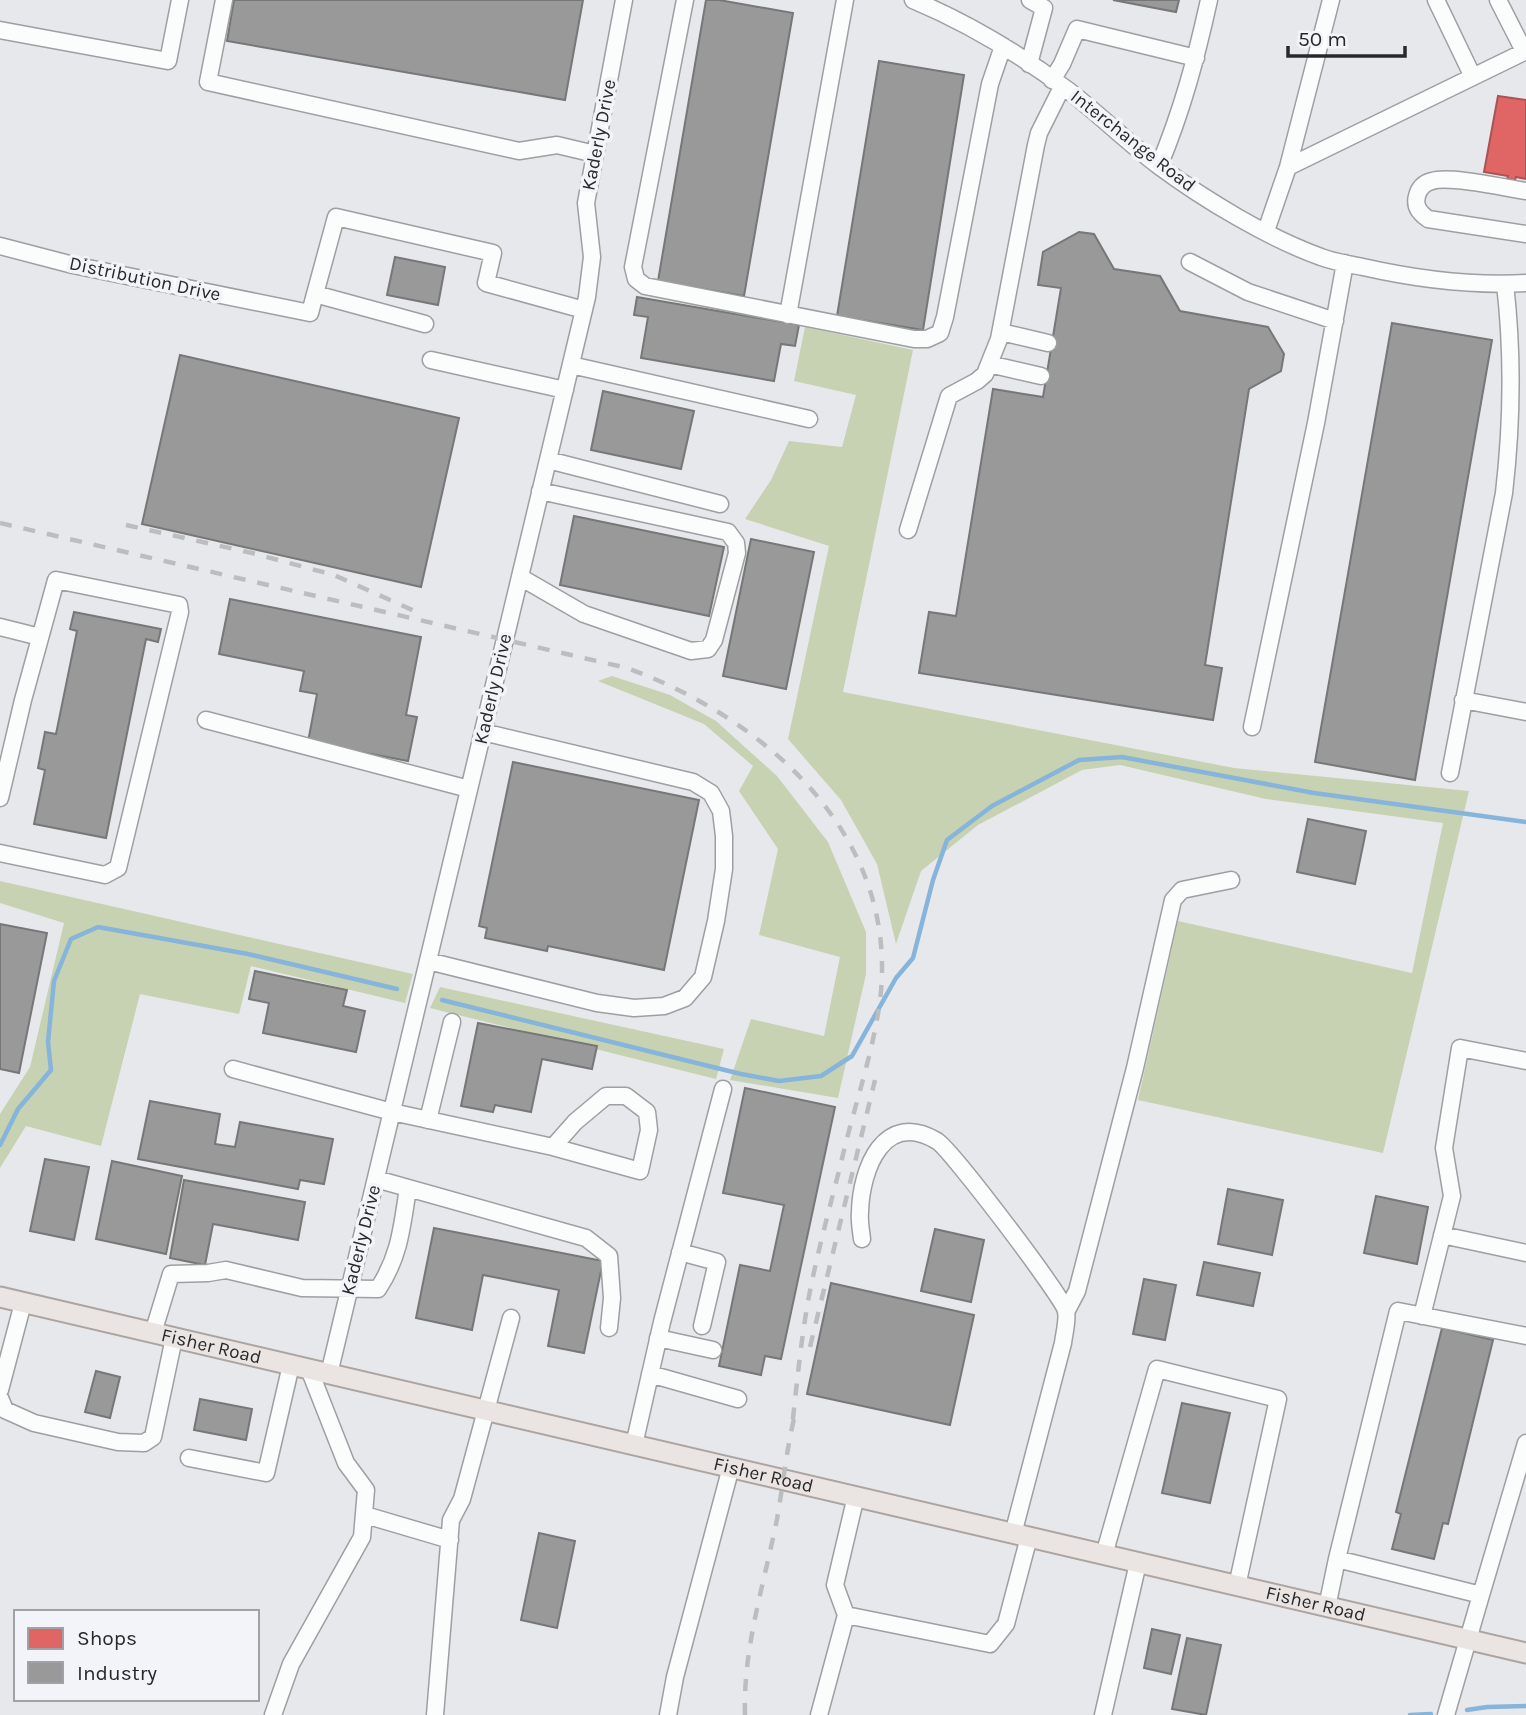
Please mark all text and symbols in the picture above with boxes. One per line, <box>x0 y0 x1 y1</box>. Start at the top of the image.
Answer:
scale bar <box>1288 14 1405 58</box>
text: 50 m <box>1298 27 1347 51</box>
street label: Kaderly Drive <box>577 77 621 193</box>
street label: Interchange Road <box>1066 85 1200 197</box>
street label: Distribution Drive <box>67 252 223 306</box>
street label: Kaderly Drive <box>470 632 516 746</box>
street label: Kaderly Drive <box>337 1183 385 1297</box>
street label: Fisher Road <box>159 1324 264 1369</box>
street label: Fisher Road <box>711 1453 816 1497</box>
street label: Fisher Road <box>1263 1582 1368 1626</box>
legend <box>14 1610 259 1701</box>
text: Shops <box>77 1626 137 1650</box>
text: Industry <box>77 1661 157 1685</box>

